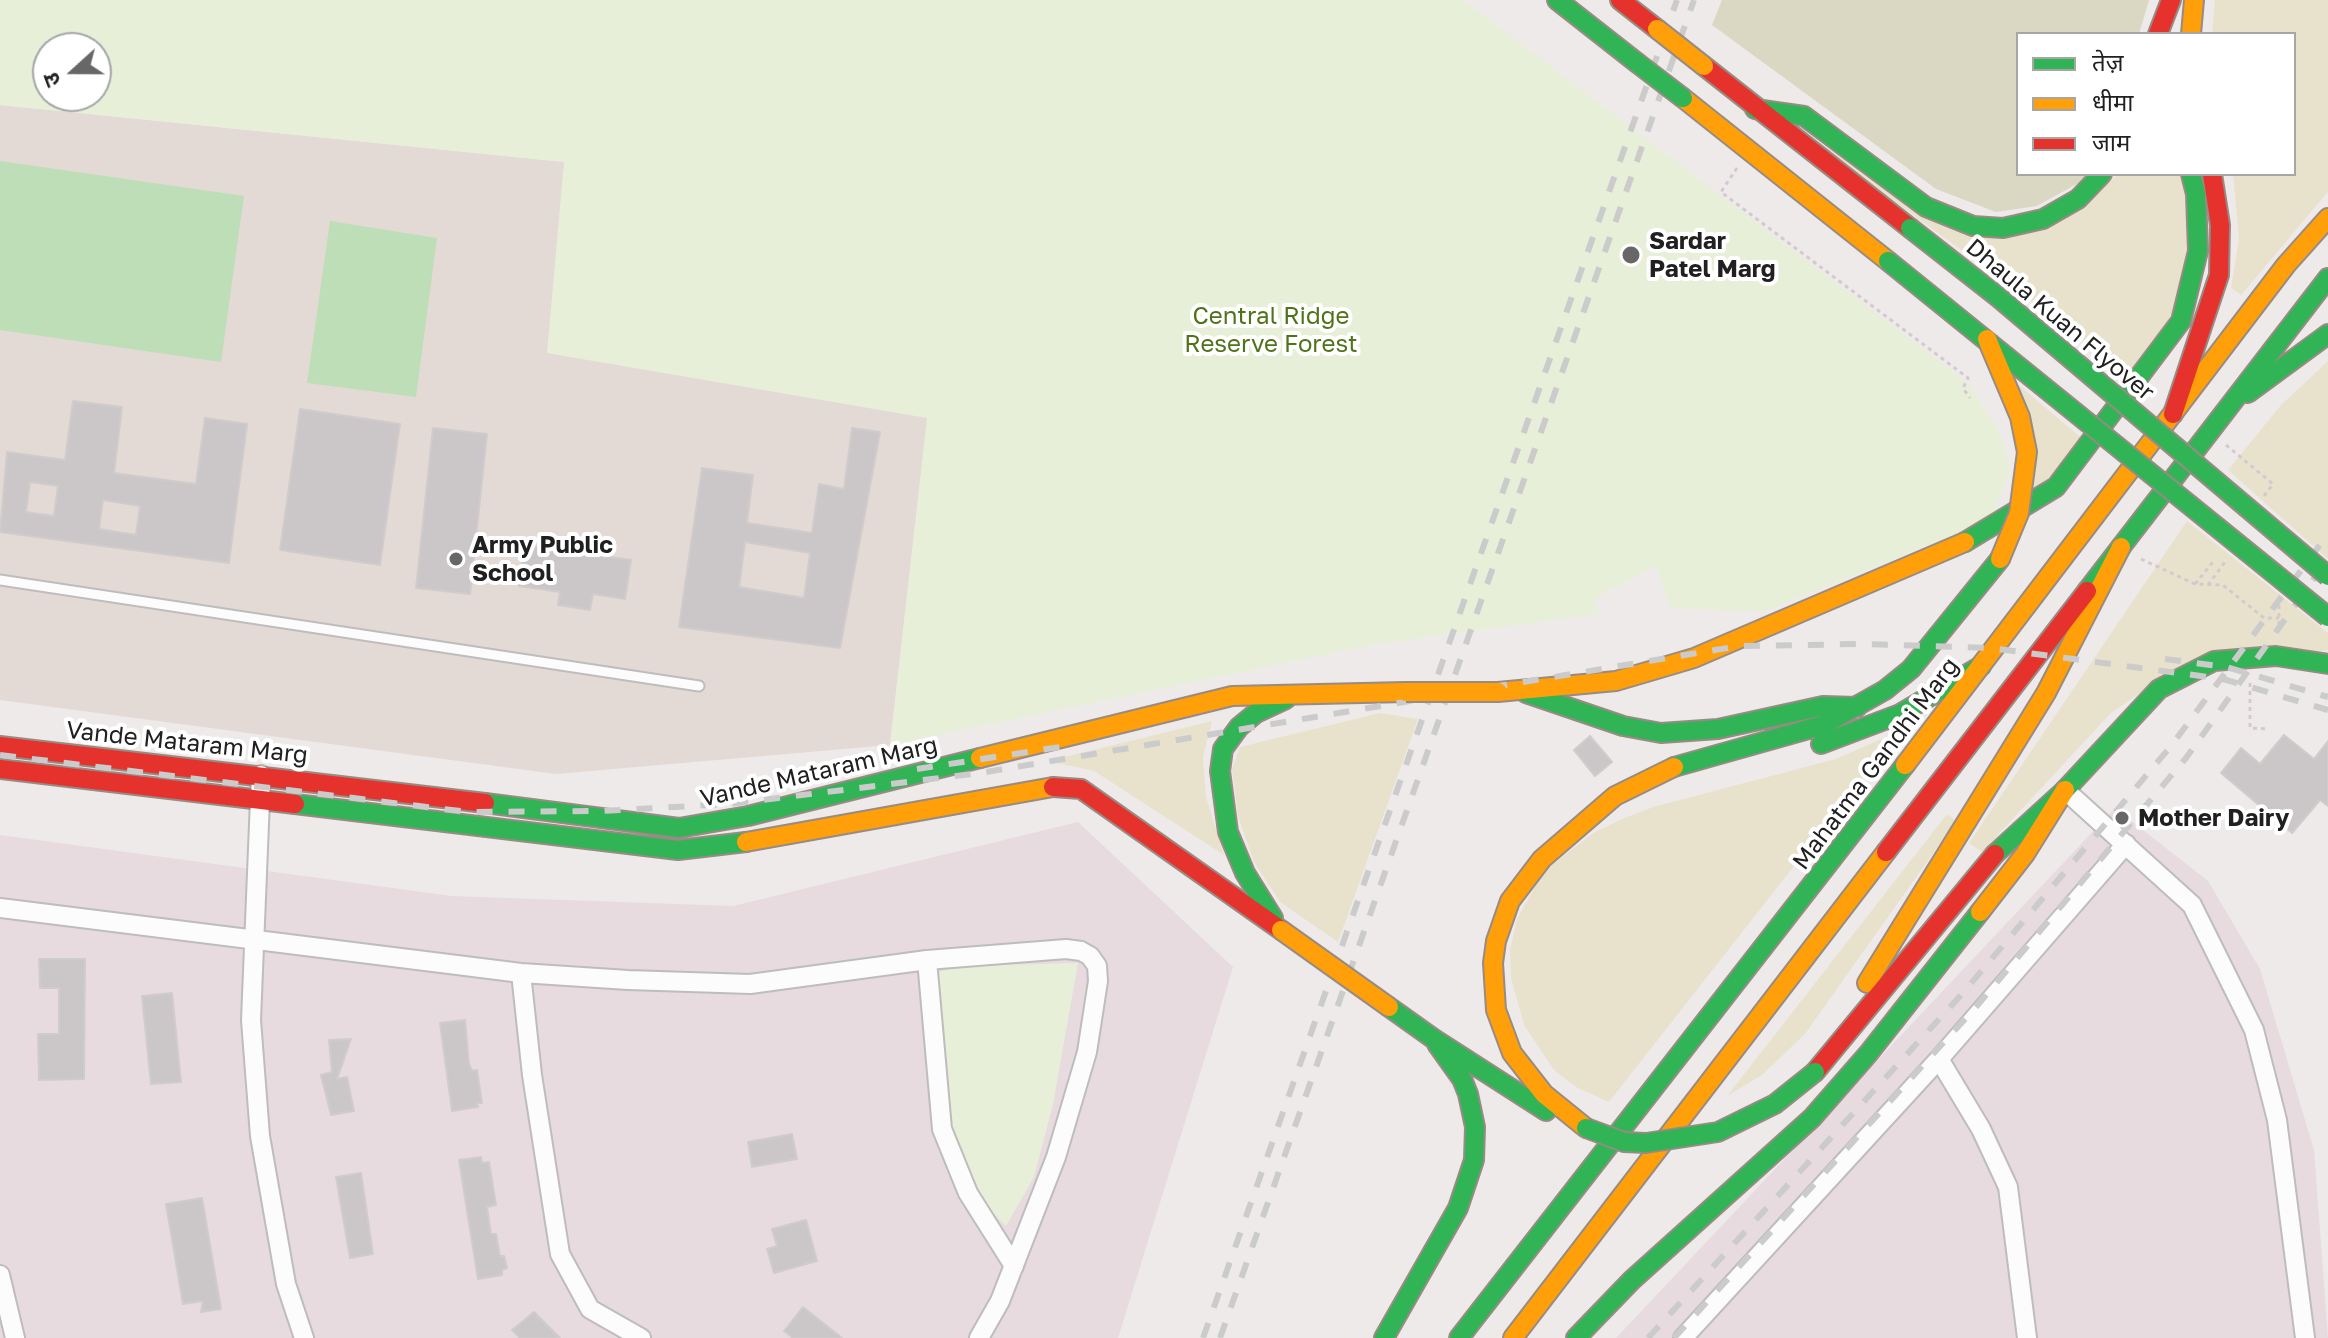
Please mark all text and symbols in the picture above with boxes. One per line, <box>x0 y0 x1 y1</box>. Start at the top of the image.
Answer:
north arrow <box>32 32 112 112</box>
legend <box>2016 32 2296 176</box>
text: तेज़ <box>2092 47 2124 76</box>
text: उ <box>36 69 66 91</box>
text: धीमा <box>2092 87 2134 116</box>
text: जाम <box>2092 127 2130 156</box>
place label: Sardar Patel Marg <box>1649 227 1775 283</box>
street label: Dhaula Kuan Flyover <box>1960 233 2160 407</box>
marker: Sardar Patel Marg <box>1620 244 1642 266</box>
park label: Central Ridge Reserve Forest <box>1184 302 1358 358</box>
place label: Army Public School <box>472 531 613 587</box>
marker: Army Public School <box>447 550 465 568</box>
street label: Mahatma Gandhi Marg <box>1787 652 1965 876</box>
street label: Vande Mataram Marg <box>65 716 309 770</box>
street label: Vande Mataram Marg <box>697 731 941 813</box>
place label: Mother Dairy <box>2138 804 2289 832</box>
marker: Mother Dairy <box>2113 809 2131 827</box>

